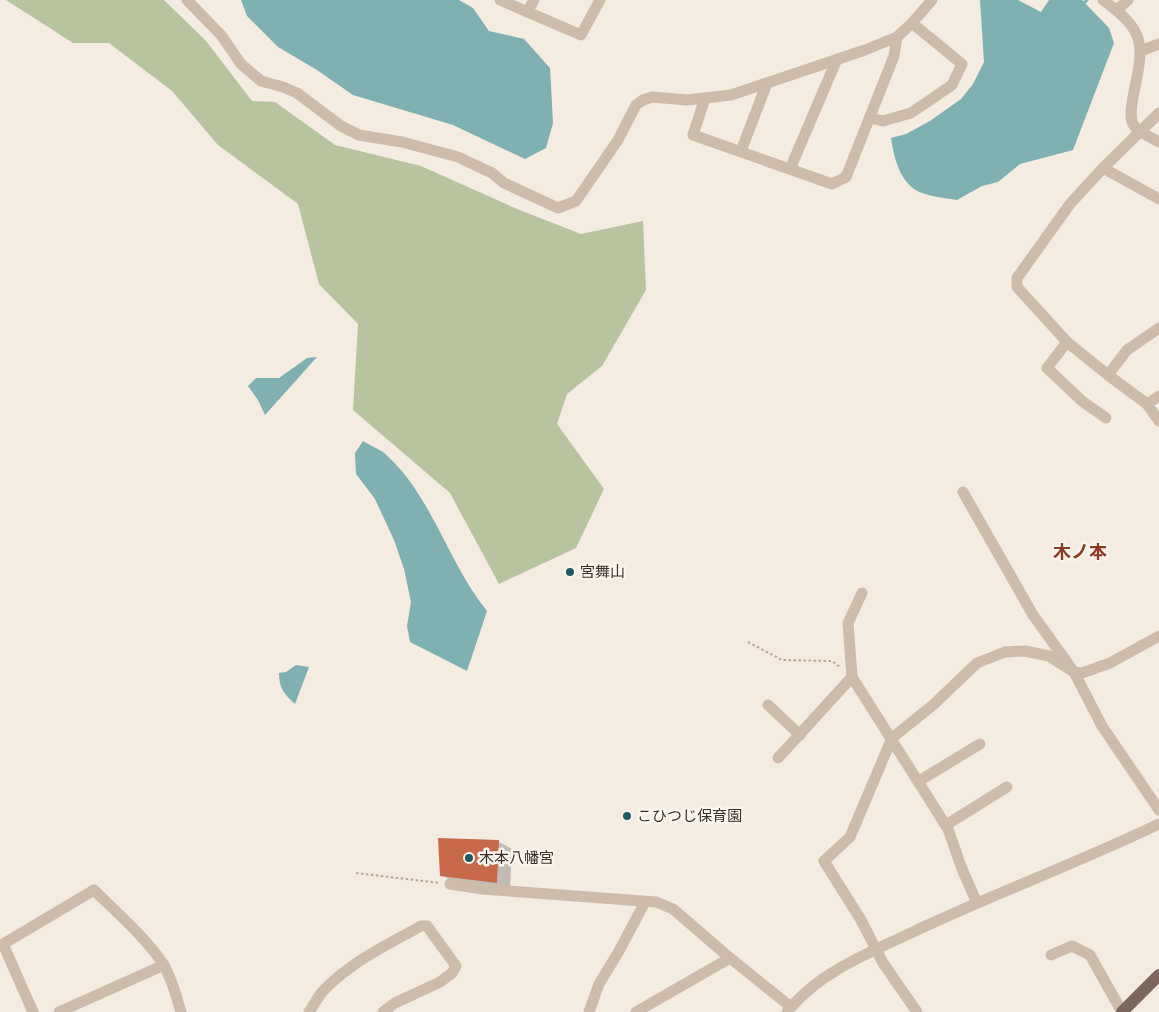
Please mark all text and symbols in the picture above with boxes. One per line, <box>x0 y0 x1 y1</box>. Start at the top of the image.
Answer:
district label: 木ノ本 <box>1053 542 1107 563</box>
place label: 宮舞山 <box>580 563 625 582</box>
marker: 宮舞山 <box>564 566 576 578</box>
place label: こひつじ保育園 <box>637 807 742 826</box>
marker: こひつじ保育園 <box>621 810 633 822</box>
place label: 木本八幡宮 <box>479 849 554 868</box>
marker: 木本八幡宮 <box>463 852 475 864</box>

